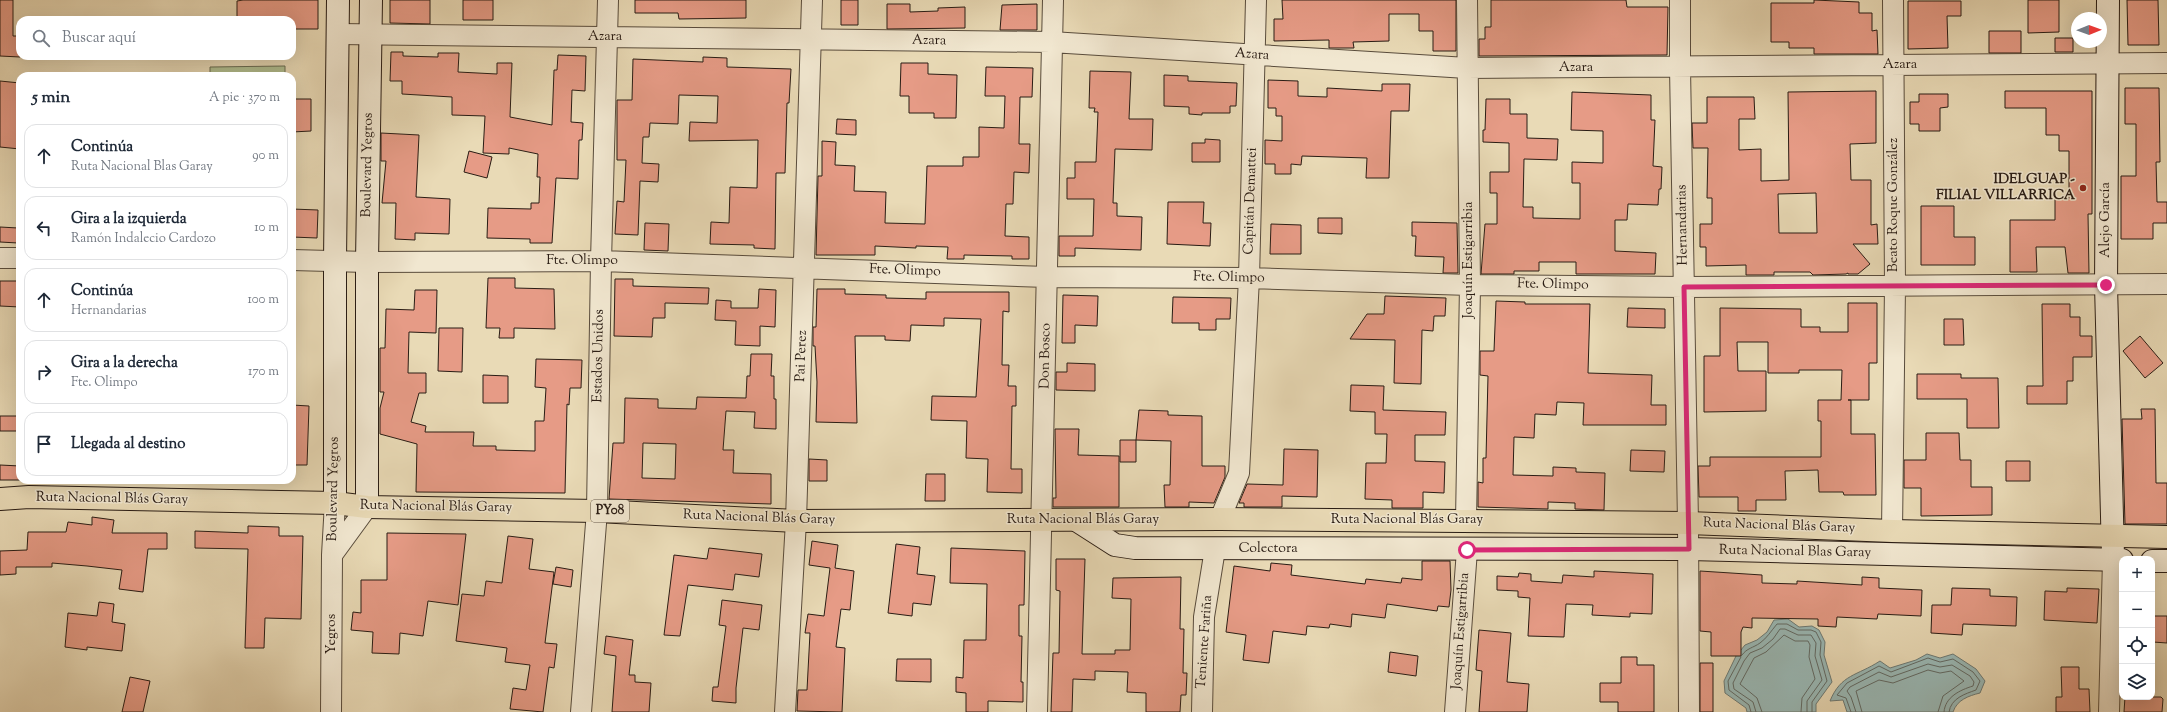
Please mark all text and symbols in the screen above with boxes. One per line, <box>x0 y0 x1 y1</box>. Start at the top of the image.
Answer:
north arrow <box>2071 12 2107 48</box>
search box <box>16 16 296 60</box>
icon: search <box>30 27 52 49</box>
street label: Azara <box>588 27 623 47</box>
text: Buscar aquí <box>62 28 136 49</box>
street label: Azara <box>912 31 947 51</box>
street label: Azara <box>1234 44 1271 66</box>
street label: Azara <box>1883 55 1918 75</box>
street label: Azara <box>1559 58 1594 78</box>
text: 5 min <box>32 86 70 110</box>
text: A pie · 370 m <box>209 89 280 107</box>
street label: Boulevard Yegros <box>357 112 379 218</box>
text: Continúa <box>71 137 133 158</box>
street label: Beato Roque González <box>1884 138 1904 272</box>
icon: ahead <box>33 145 55 167</box>
text: 90 m <box>252 147 279 165</box>
street label: Capitán Demattei <box>1239 147 1263 255</box>
text: Ruta Nacional Blas Garay <box>71 158 213 176</box>
place label: IDELGUAP - FILIAL VILLARRICA <box>1936 170 2076 206</box>
street label: Alejo García <box>2096 182 2116 258</box>
marker: IDELGUAP - FILIAL VILLARRICA <box>2078 183 2088 193</box>
street label: Hernandarias <box>1672 184 1694 266</box>
street label: Joaquín Estigarribia <box>1459 201 1479 320</box>
text: Gira a la izquierda <box>71 209 187 230</box>
icon: left <box>33 217 55 239</box>
text: 10 m <box>254 219 279 237</box>
text: Ramón Indalecio Cardozo <box>71 230 216 248</box>
street label: Fte. Olimpo <box>546 251 618 271</box>
street label: Fte. Olimpo <box>869 260 942 282</box>
street label: Fte. Olimpo <box>1193 267 1265 289</box>
street label: Fte. Olimpo <box>1517 274 1589 296</box>
route end <box>2097 276 2115 294</box>
text: Continúa <box>71 281 133 302</box>
icon: ahead <box>33 289 55 311</box>
text: 100 m <box>247 291 279 309</box>
text: Hernandarias <box>71 302 146 320</box>
street label: Estados Unidos <box>588 309 610 403</box>
street label: Don Bosco <box>1035 323 1057 389</box>
street label: Pai Perez <box>791 330 813 382</box>
text: Gira a la derecha <box>71 353 178 374</box>
icon: right <box>33 361 55 383</box>
text: 170 m <box>248 363 279 381</box>
text: Fte. Olimpo <box>71 374 138 392</box>
icon: arrive <box>33 433 55 455</box>
text: Llegada al destino <box>71 434 186 455</box>
street label: Boulevard Yegros <box>323 436 345 542</box>
street label: Ruta Nacional Blás Garay <box>36 488 188 510</box>
street label: Ruta Nacional Blás Garay <box>360 496 512 518</box>
road number: PY08 <box>591 500 629 522</box>
street label: Ruta Nacional Blás Garay <box>682 505 836 531</box>
street label: Ruta Nacional Blás Garay <box>1007 510 1159 530</box>
street label: Ruta Nacional Blás Garay <box>1331 510 1483 530</box>
street label: Ruta Nacional Blás Garay <box>1702 513 1856 539</box>
street label: Colectora <box>1238 539 1298 559</box>
route start <box>1458 541 1476 559</box>
street label: Ruta Nacional Blas Garay <box>1719 541 1871 563</box>
map controls <box>2119 556 2155 700</box>
button: + <box>2119 556 2155 592</box>
street label: Joaquín Estigarribia <box>1447 571 1475 691</box>
button: − <box>2119 592 2155 628</box>
street label: Teniente Fariña <box>1192 594 1218 690</box>
street label: Yegros <box>322 614 342 654</box>
button: locate <box>2119 628 2155 664</box>
button: layers <box>2119 664 2155 700</box>

